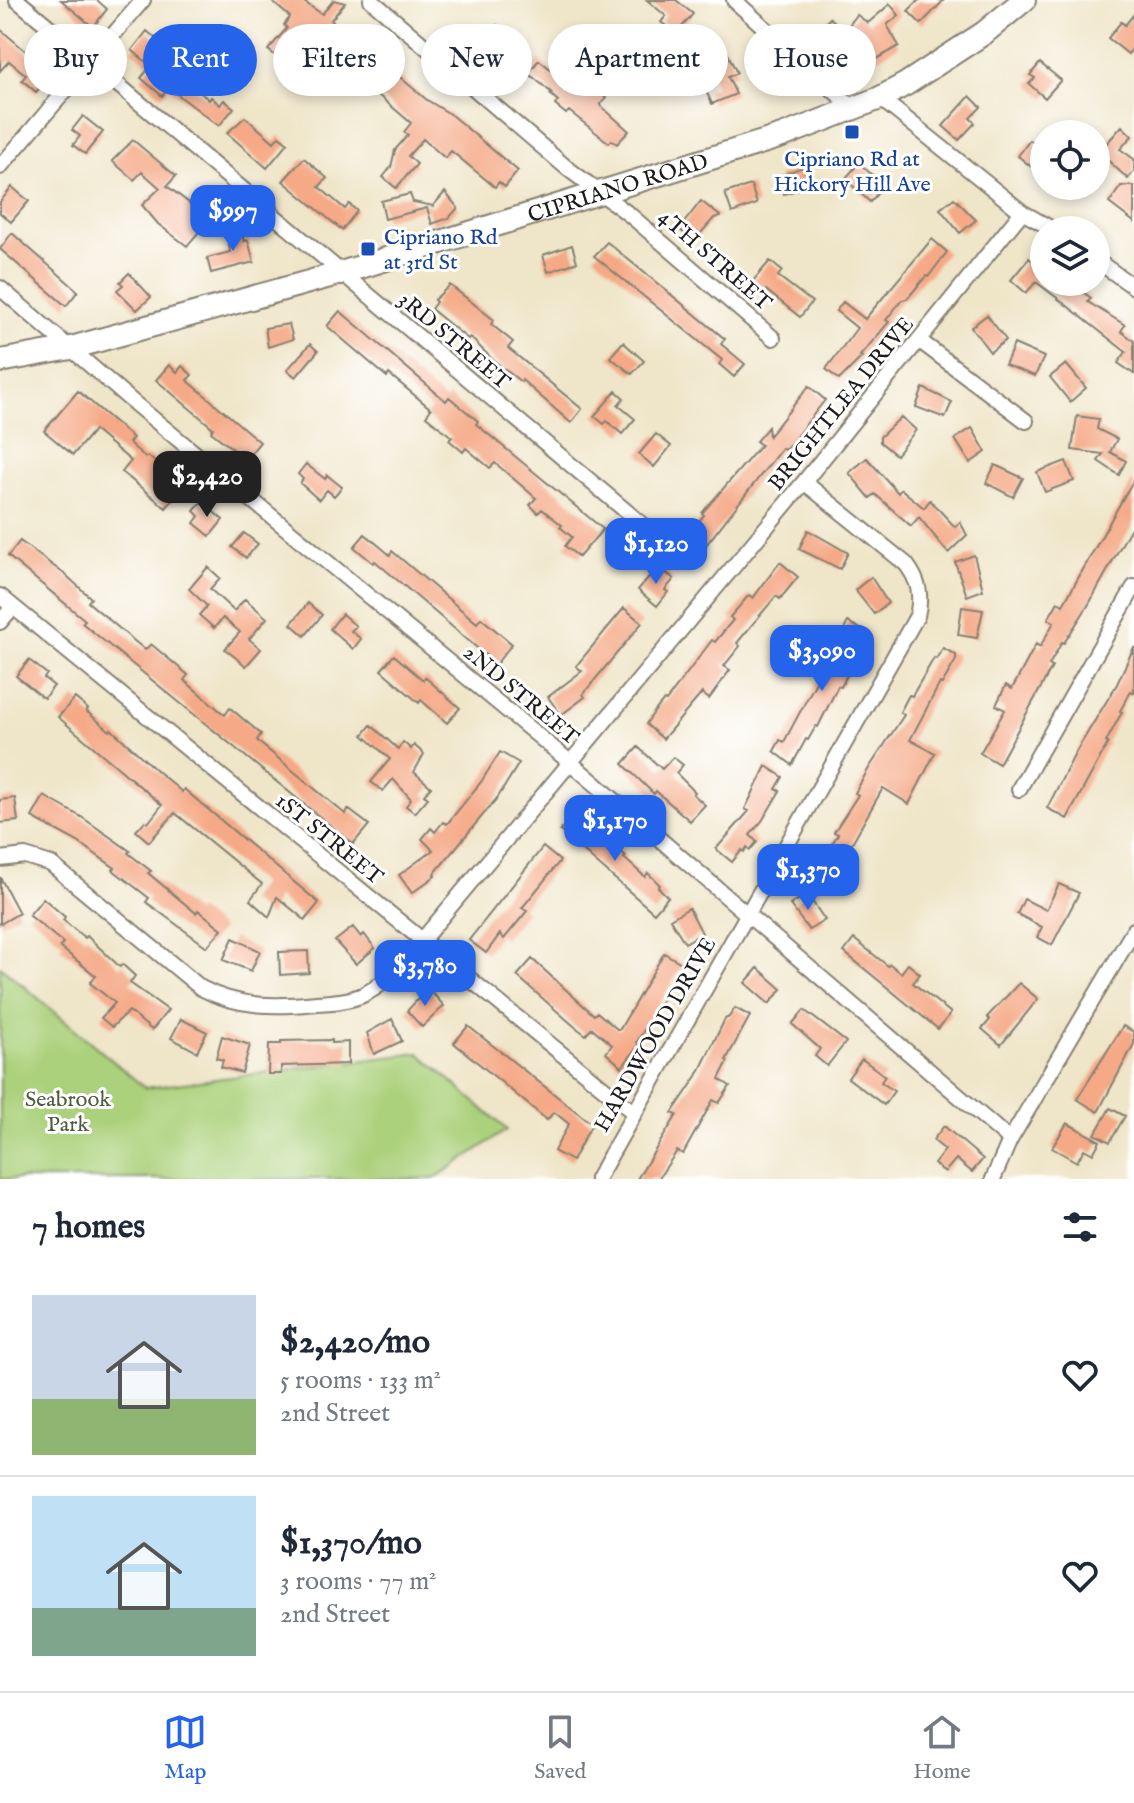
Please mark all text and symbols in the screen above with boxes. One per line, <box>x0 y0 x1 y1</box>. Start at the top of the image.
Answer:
chip: Buy <box>24 24 127 96</box>
chip: Rent <box>143 24 257 96</box>
chip: Filters <box>273 24 405 96</box>
chip: New <box>421 24 532 96</box>
chip: Apartment <box>548 24 728 96</box>
chip: House <box>744 24 876 96</box>
map controls <box>1030 120 1110 296</box>
button: locate <box>1030 120 1110 200</box>
marker: Cipriano Rd at Hickory Hill Ave <box>843 123 861 141</box>
place label: Cipriano Rd at Hickory Hill Ave <box>773 146 931 199</box>
street label: CIPRIANO ROAD <box>525 148 712 230</box>
pin: $997 <box>186 185 280 253</box>
text: $997 <box>208 194 258 227</box>
street label: 4TH STREET <box>652 204 777 317</box>
button: layers <box>1030 216 1110 296</box>
place label: Cipriano Rd at 3rd St <box>384 224 498 277</box>
marker: Cipriano Rd at 3rd St <box>359 240 377 258</box>
street label: 3RD STREET <box>392 287 515 397</box>
street label: BRIGHTLEA DRIVE <box>763 311 920 497</box>
pin: $2,420 <box>142 451 272 519</box>
text: $2,420 <box>171 460 243 493</box>
pin: $1,120 <box>591 518 721 586</box>
text: $1,120 <box>623 527 689 560</box>
pin: $3,090 <box>757 625 887 693</box>
text: $3,090 <box>788 634 856 667</box>
street label: 2ND STREET <box>457 639 584 752</box>
street label: 1ST STREET <box>269 788 388 892</box>
pin: $1,170 <box>550 795 680 863</box>
text: $1,170 <box>582 804 648 837</box>
pin: $1,370 <box>743 844 873 912</box>
text: $1,370 <box>775 853 841 886</box>
street label: HARDWOOD DRIVE <box>589 933 723 1137</box>
pin: $3,780 <box>360 940 490 1008</box>
text: $3,780 <box>393 949 457 982</box>
park label: Seabrook Park <box>25 1086 111 1139</box>
icon: filters <box>1058 1205 1102 1249</box>
text: 7 homes <box>32 1206 145 1249</box>
text: $2,420/mo <box>280 1321 430 1364</box>
icon: home <box>96 1327 192 1423</box>
icon: heart <box>1058 1353 1102 1397</box>
text: 5 rooms · 133 m² <box>280 1364 441 1397</box>
text: 2nd Street <box>280 1397 390 1430</box>
text: $1,370/mo <box>280 1522 422 1565</box>
icon: home <box>96 1528 192 1624</box>
icon: heart <box>1058 1554 1102 1598</box>
text: 3 rooms · 77 m² <box>280 1565 437 1598</box>
text: 2nd Street <box>280 1598 390 1631</box>
tab: Map <box>163 1710 207 1786</box>
tab: Saved <box>534 1710 586 1786</box>
tab: Home <box>913 1710 971 1786</box>

